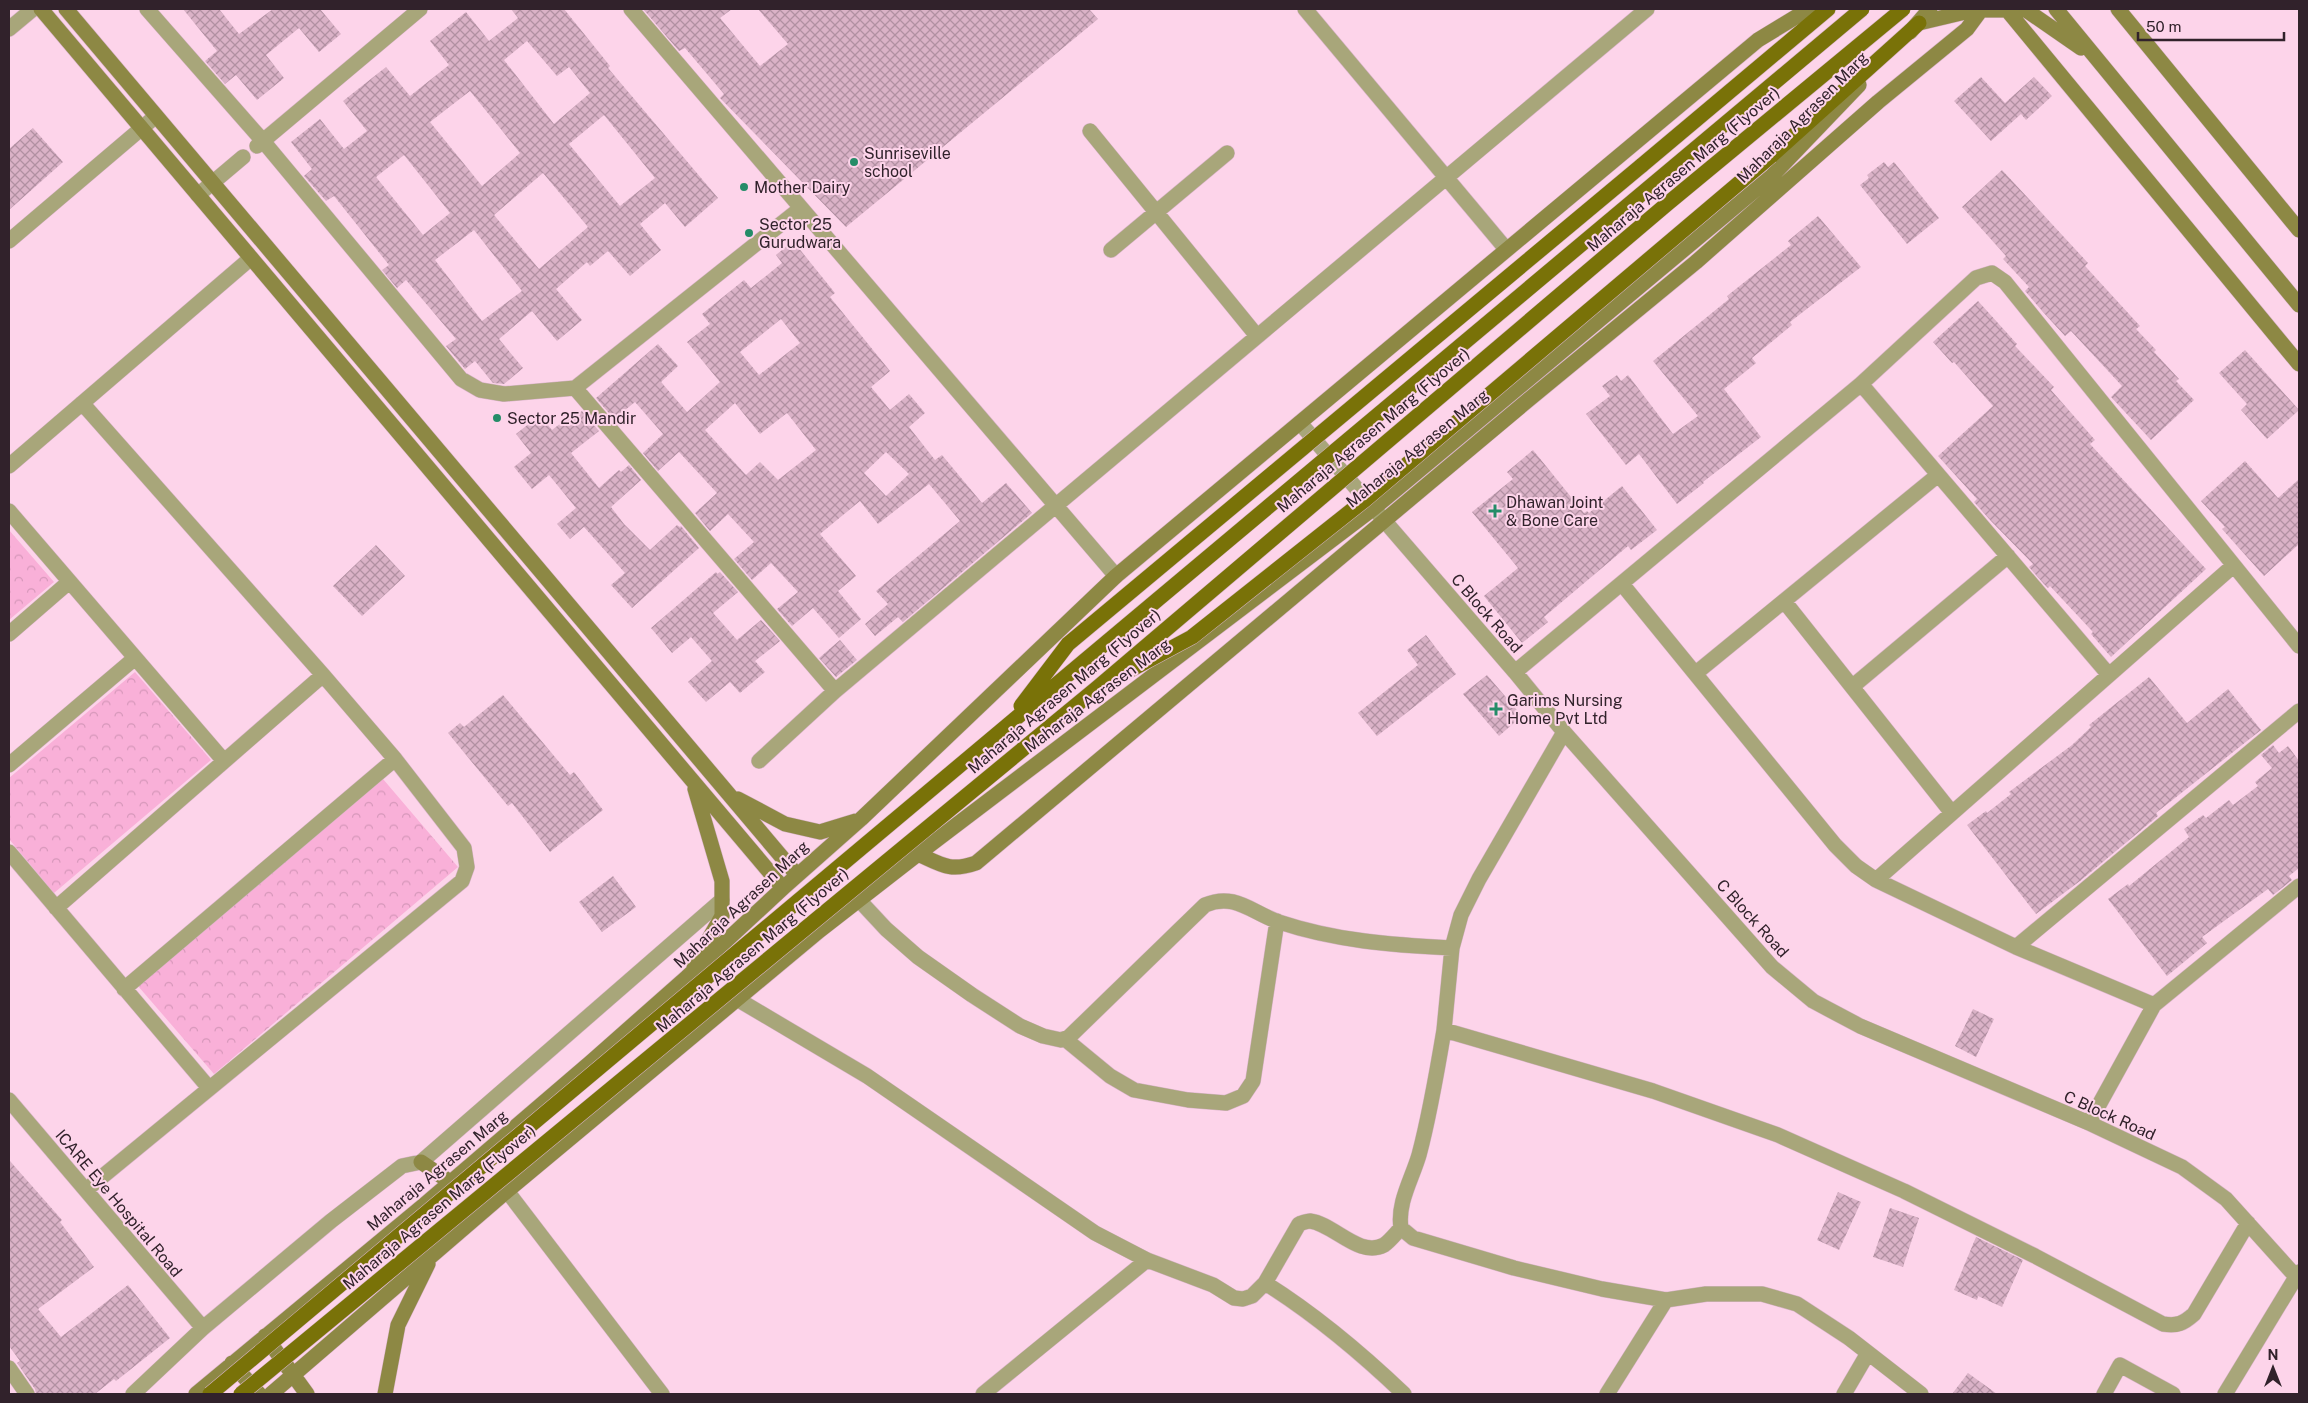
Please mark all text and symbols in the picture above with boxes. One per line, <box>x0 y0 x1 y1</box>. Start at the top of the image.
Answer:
scale bar <box>2138 10 2284 42</box>
text: 50 m <box>2146 18 2181 35</box>
street label: Maharaja Agrasen Marg <box>1733 48 1872 187</box>
street label: Maharaja Agrasen Marg (Flyover) <box>1583 83 1784 256</box>
place label: Sunriseville school <box>864 144 951 181</box>
marker: Sunriseville school <box>848 156 860 168</box>
place label: Mother Dairy <box>754 178 851 197</box>
marker: Mother Dairy <box>738 181 750 193</box>
place label: Sector 25 Gurudwara <box>759 215 841 252</box>
marker: Sector 25 Gurudwara <box>743 227 755 239</box>
street label: Maharaja Agrasen Marg (Flyover) <box>1273 344 1473 516</box>
street label: Maharaja Agrasen Marg <box>1342 385 1492 511</box>
place label: Sector 25 Mandir <box>507 409 636 428</box>
marker: Sector 25 Mandir <box>491 412 503 424</box>
place label: Dhawan Joint & Bone Care <box>1506 493 1604 530</box>
marker: Dhawan Joint & Bone Care <box>1488 504 1502 518</box>
street label: C Block Road <box>1447 570 1526 657</box>
street label: Maharaja Agrasen Marg (Flyover) <box>964 605 1164 777</box>
street label: Maharaja Agrasen Marg <box>1020 634 1174 756</box>
place label: Garims Nursing Home Pvt Ltd <box>1507 691 1623 728</box>
marker: Garims Nursing Home Pvt Ltd <box>1489 702 1503 716</box>
street label: Maharaja Agrasen Marg <box>670 837 813 972</box>
street label: Maharaja Agrasen Marg (Flyover) <box>652 864 853 1037</box>
street label: C Block Road <box>1713 875 1793 961</box>
street label: C Block Road <box>2061 1087 2159 1144</box>
street label: Maharaja Agrasen Marg <box>363 1106 512 1235</box>
street label: Maharaja Agrasen Marg (Flyover) <box>339 1121 540 1294</box>
street label: ICARE Eye Hospital Road <box>51 1126 186 1281</box>
north arrow <box>2248 1343 2298 1393</box>
text: N <box>2268 1347 2278 1363</box>

